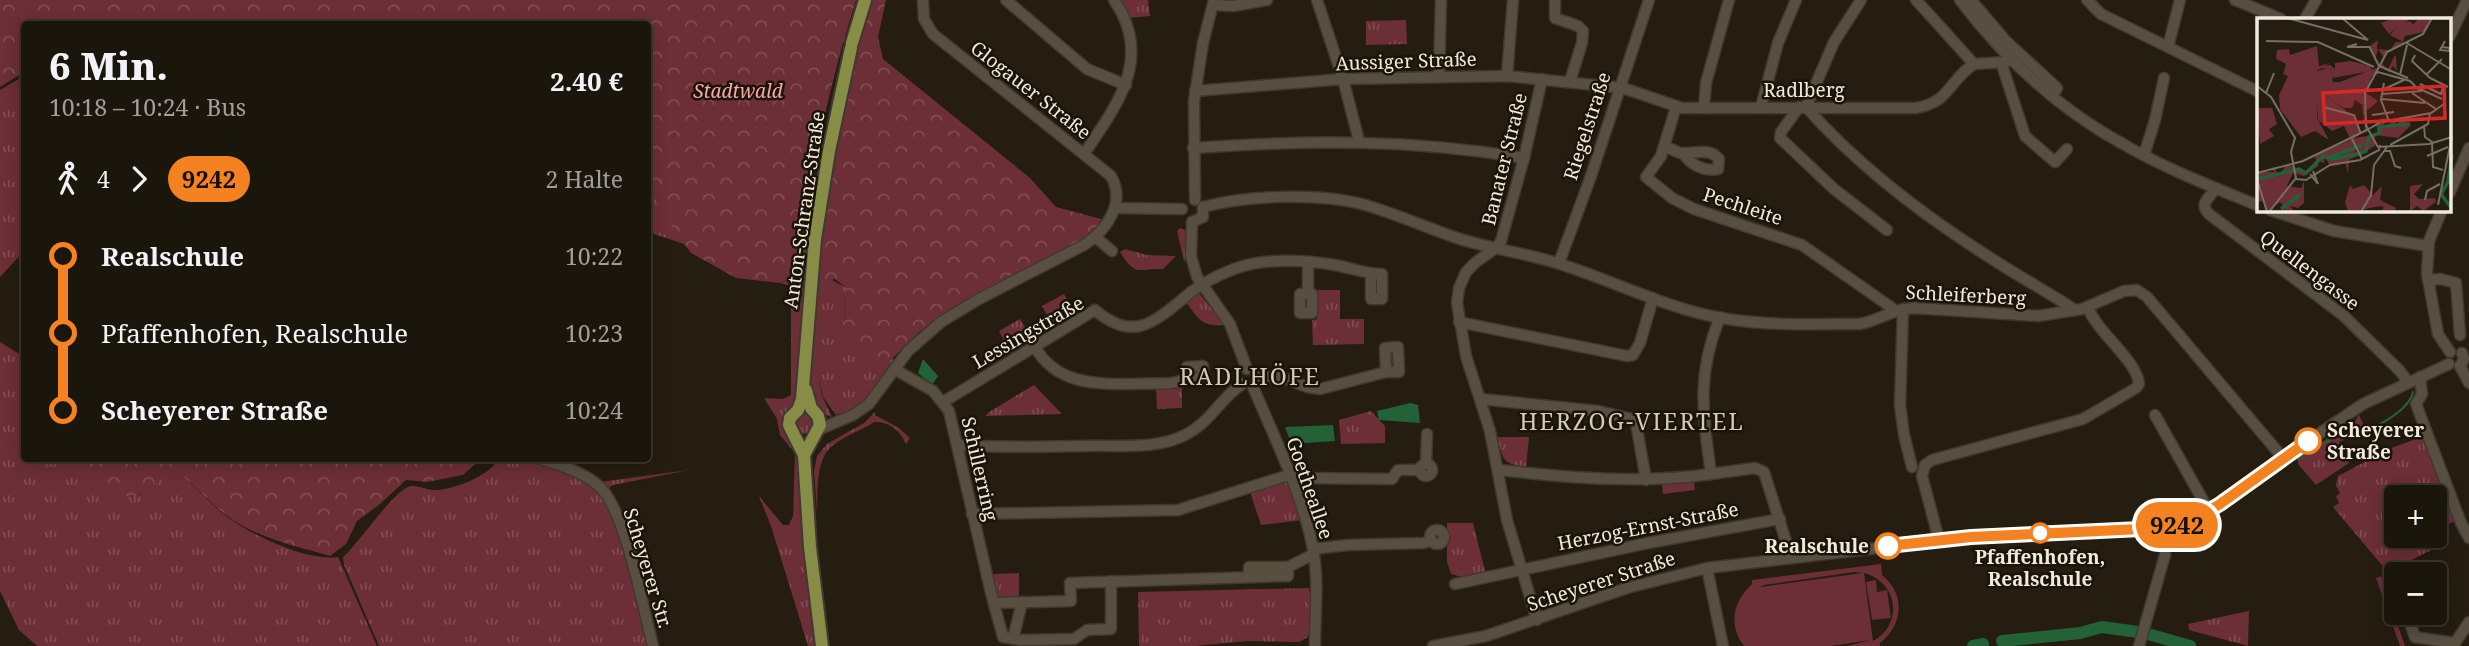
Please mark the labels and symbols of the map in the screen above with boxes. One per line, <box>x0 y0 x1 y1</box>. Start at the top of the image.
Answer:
inset map <box>2257 18 2452 212</box>
street label: Glogauer Straße <box>965 35 1097 145</box>
street label: Aussiger Straße <box>1335 46 1477 76</box>
street label: Riegelstraße <box>1557 69 1617 183</box>
street label: Radlberg <box>1763 77 1845 103</box>
park label: Stadtwald <box>693 78 784 104</box>
street label: Banater Straße <box>1475 90 1533 228</box>
street label: Anton-Schranz-Straße <box>777 110 831 310</box>
street label: Pechleite <box>1700 181 1786 231</box>
street label: Quellengasse <box>2255 224 2365 316</box>
street label: Schleiferberg <box>1905 279 2027 311</box>
street label: Lessingstraße <box>968 290 1088 374</box>
district label: RADLHÖFE <box>1179 360 1321 392</box>
district label: HERZOG-VIERTEL <box>1519 405 1745 437</box>
street label: Schillerring <box>955 414 1005 524</box>
place label: Scheyerer Straße <box>2327 417 2424 465</box>
marker: Scheyerer Straße <box>2295 428 2321 454</box>
street label: Goetheallee <box>1280 433 1340 543</box>
street label: Herzog-Ernst-Straße <box>1555 496 1741 556</box>
line badge: 9242 <box>2128 502 2226 548</box>
street label: Scheyerer Str. <box>617 505 679 631</box>
marker: Pfaffenhofen, Realschule <box>2030 523 2050 543</box>
place label: Realschule <box>1764 533 1869 559</box>
marker: Realschule <box>1875 533 1901 559</box>
place label: Pfaffenhofen, Realschule <box>1975 544 2105 592</box>
street label: Scheyerer Straße <box>1523 545 1679 617</box>

